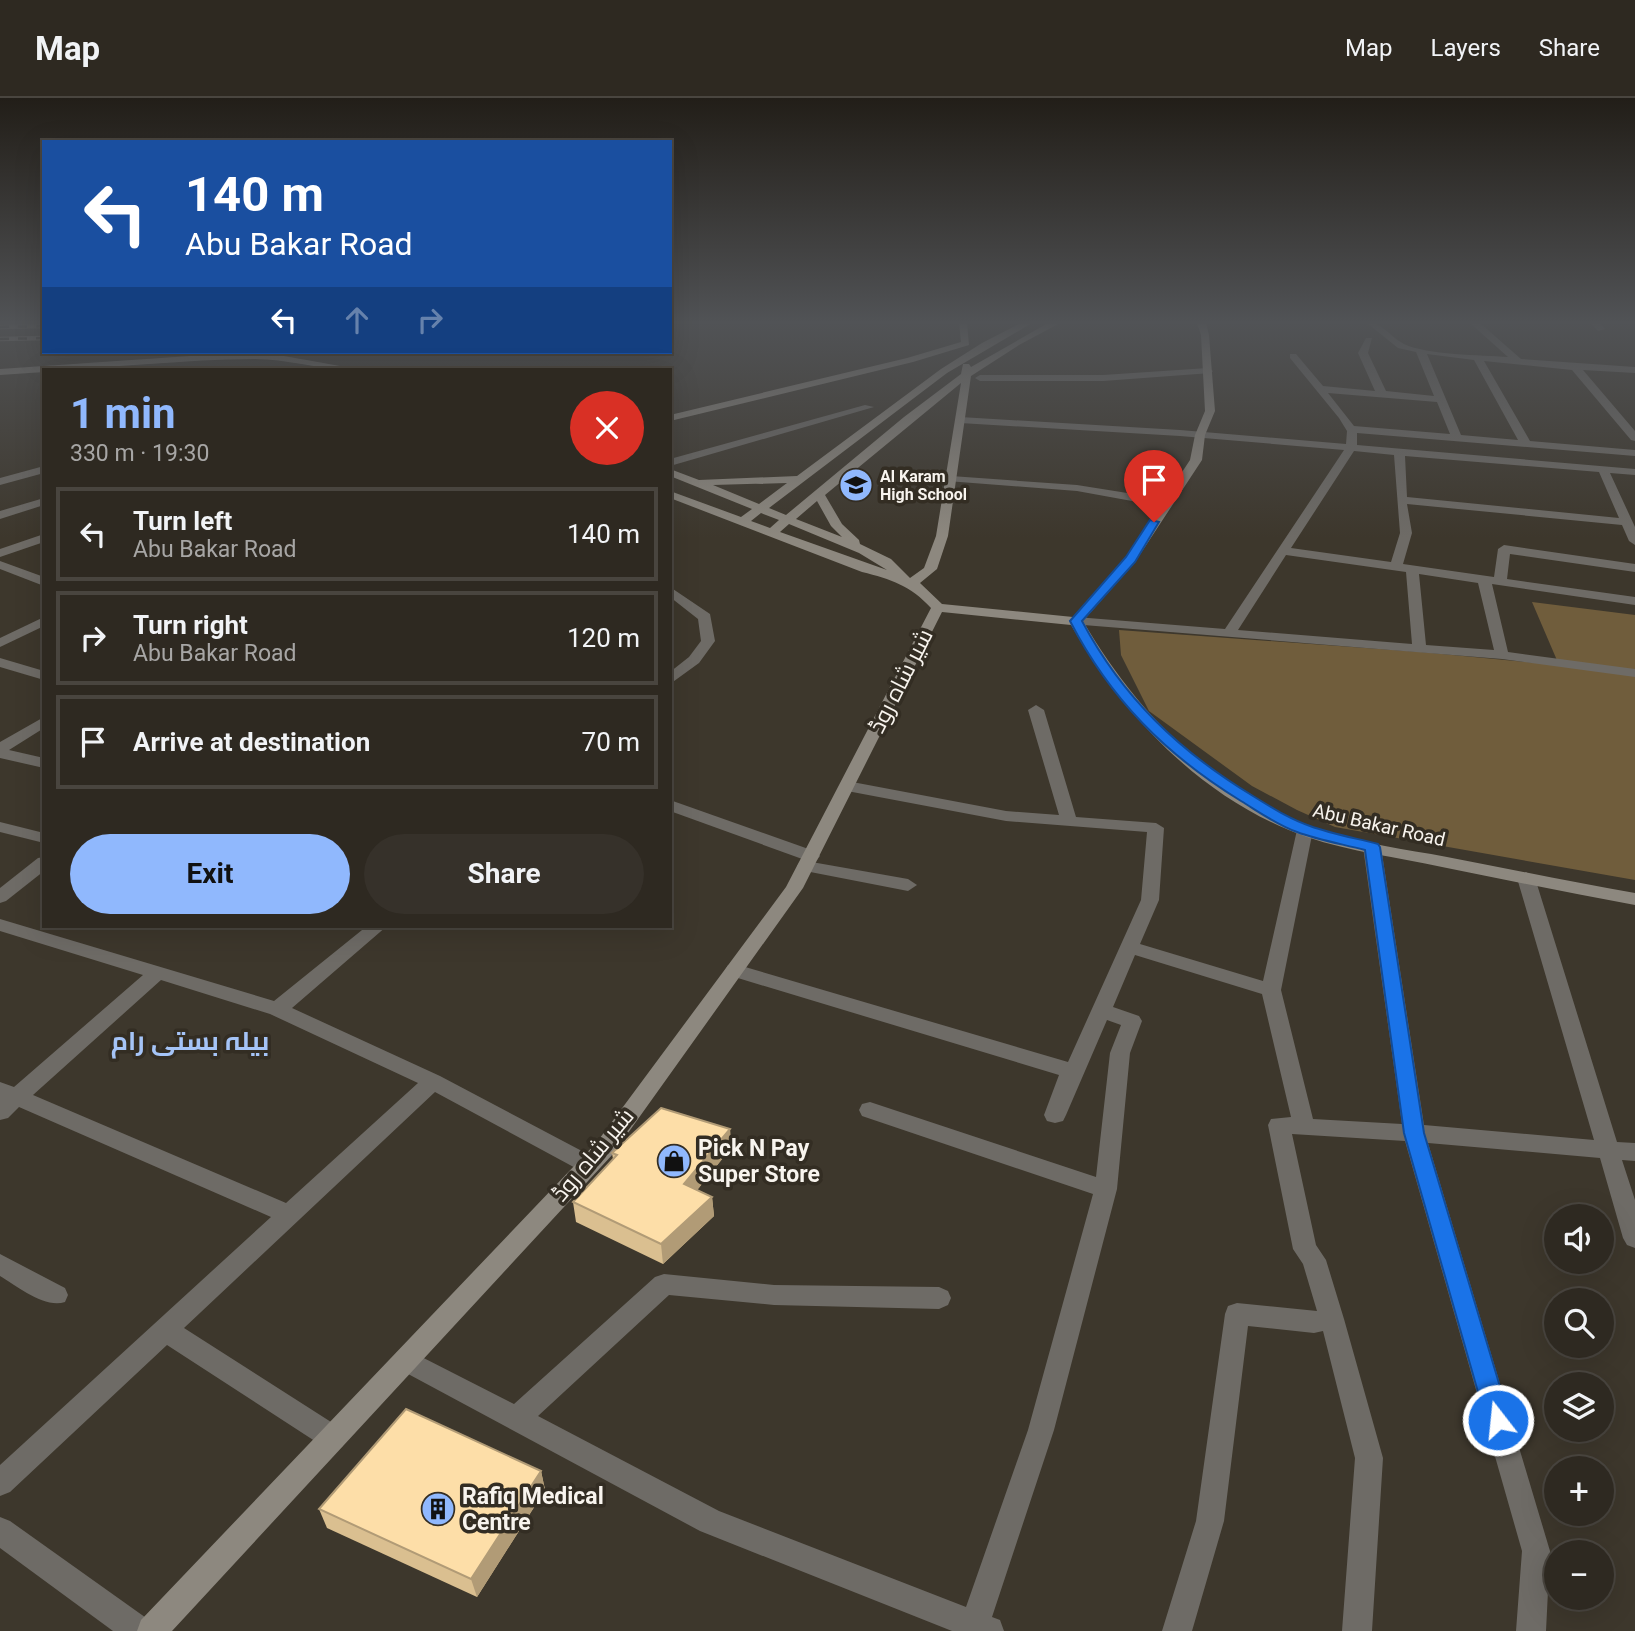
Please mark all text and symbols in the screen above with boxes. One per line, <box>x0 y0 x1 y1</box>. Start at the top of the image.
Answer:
text: Map <box>35 29 100 68</box>
text: Map <box>1345 34 1393 62</box>
text: Layers <box>1431 34 1501 62</box>
text: Share <box>1539 34 1600 62</box>
text: 140 m <box>185 166 324 223</box>
icon: left <box>70 168 161 259</box>
text: Abu Bakar Road <box>185 225 413 263</box>
icon: left <box>265 301 303 339</box>
icon: ahead <box>338 301 376 339</box>
icon: right <box>411 301 449 339</box>
text: 1 min <box>70 389 176 438</box>
button: close <box>570 391 644 465</box>
text: 330 m · 19:30 <box>70 440 209 467</box>
pin <box>1124 450 1184 522</box>
icon: arrive <box>1135 461 1173 499</box>
school or university icon: Al Karam High School <box>837 466 875 504</box>
place label: Al Karam High School <box>880 467 967 504</box>
text: Turn left <box>133 506 232 536</box>
icon: left <box>74 515 112 553</box>
text: 140 m <box>567 519 640 549</box>
text: Abu Bakar Road <box>133 536 297 563</box>
text: Turn right <box>133 610 248 640</box>
icon: right <box>74 619 112 657</box>
text: 120 m <box>567 623 640 653</box>
street label: شیر شاہ روڈ <box>863 625 939 737</box>
text: Abu Bakar Road <box>133 640 297 667</box>
icon: arrive <box>74 723 112 761</box>
text: Arrive at destination <box>133 727 370 757</box>
text: 70 m <box>582 727 640 757</box>
street label: Abu Bakar Road <box>1311 799 1447 851</box>
button: Exit <box>70 834 350 914</box>
button: Share <box>364 834 644 914</box>
district label: بیلہ بستی رام <box>111 1026 269 1059</box>
street label: شیر شاہ روڈ <box>546 1103 640 1207</box>
place label: Pick N Pay Super Store <box>698 1135 820 1188</box>
shop icon: Pick N Pay Super Store <box>655 1142 693 1180</box>
map controls <box>1544 1204 1614 1610</box>
button: sound <box>1544 1204 1614 1274</box>
button: search <box>1544 1288 1614 1358</box>
button: layers <box>1544 1372 1614 1442</box>
position arrow <box>1461 1383 1535 1457</box>
button: + <box>1544 1456 1614 1526</box>
place label: Rafiq Medical Centre <box>462 1483 604 1536</box>
building icon: Rafiq Medical Centre <box>419 1490 457 1528</box>
button: − <box>1544 1540 1614 1610</box>

